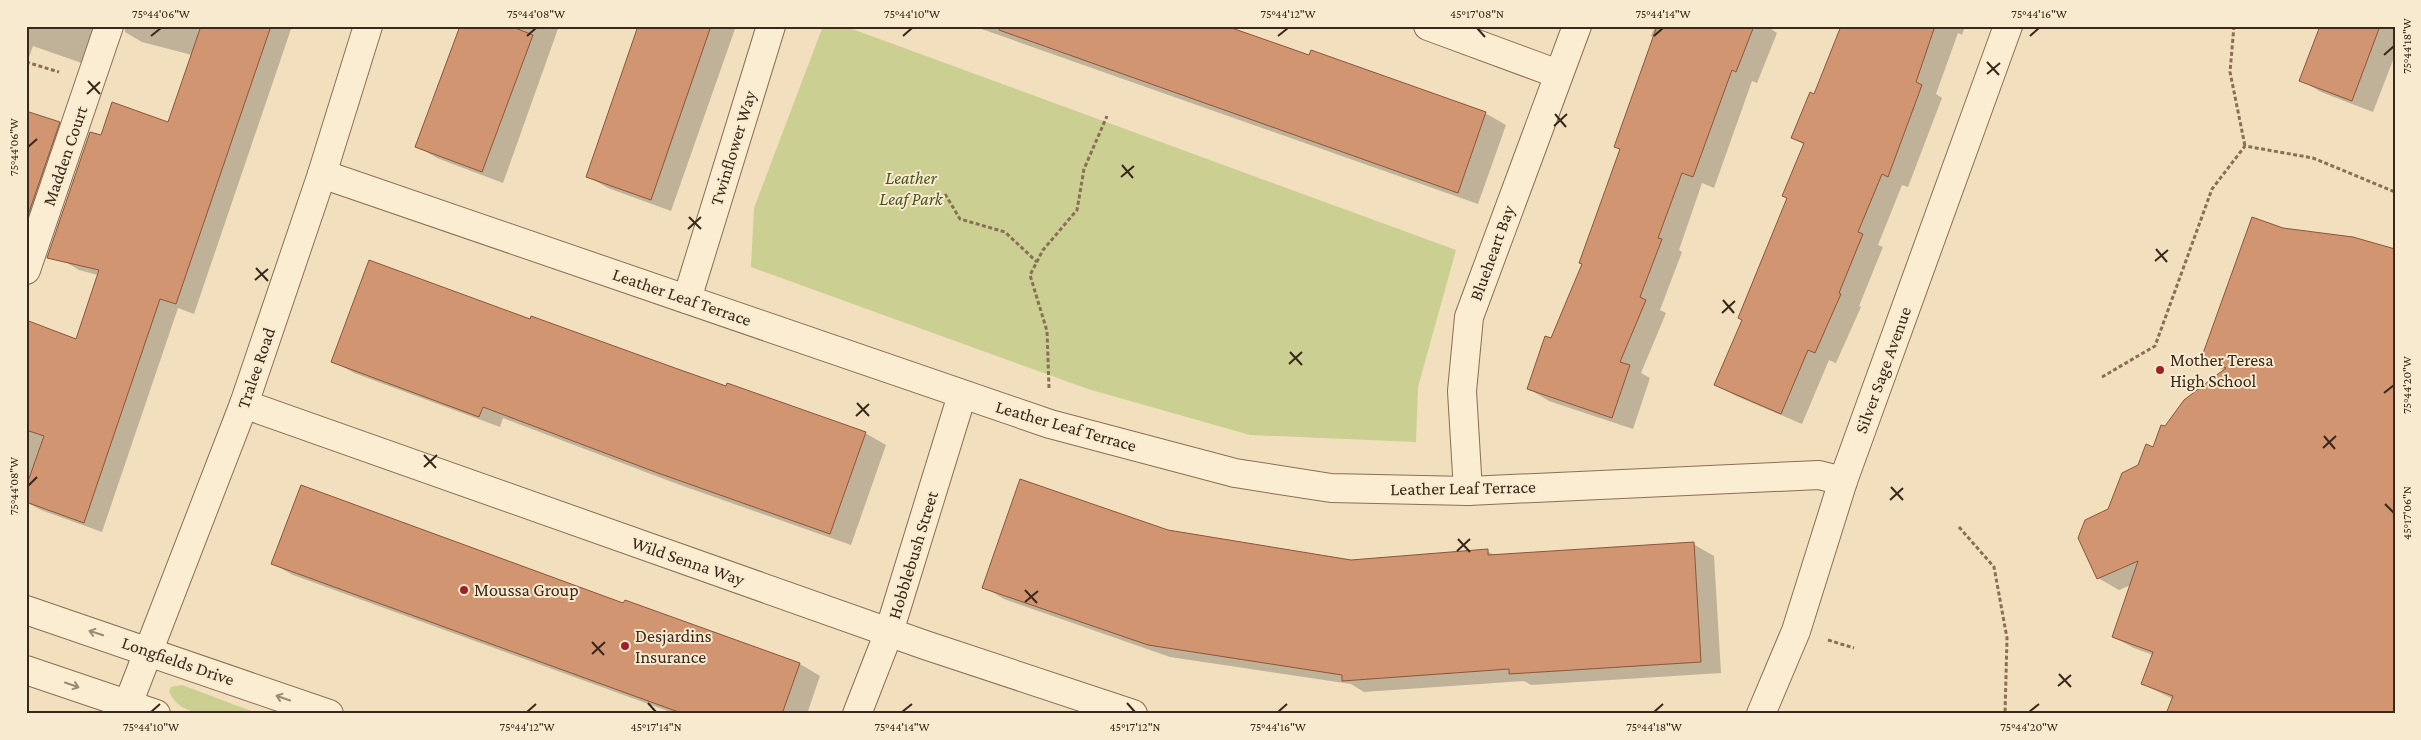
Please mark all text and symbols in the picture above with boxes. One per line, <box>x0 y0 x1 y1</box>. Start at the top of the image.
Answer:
text: 75°44'06"W <box>132 7 190 21</box>
text: 75°44'08"W <box>507 7 565 21</box>
text: 75°44'10"W <box>884 7 940 21</box>
text: 75°44'12"W <box>1261 7 1315 21</box>
text: 45°17'08"N <box>1450 7 1504 21</box>
text: 75°44'14"W <box>1635 7 1691 21</box>
text: 75°44'16"W <box>2011 7 2067 21</box>
text: 75°44'18"W <box>2400 18 2414 74</box>
street label: Twinflower Way <box>706 87 760 208</box>
street label: Madden Court <box>39 102 92 209</box>
text: 75°44'06"W <box>7 118 21 176</box>
park label: Leather Leaf Park <box>879 168 944 209</box>
street label: Blueheart Bay <box>1465 202 1519 303</box>
street label: Leather Leaf Terrace <box>610 264 754 330</box>
street label: Silver Sage Avenue <box>1851 304 1915 436</box>
street label: Tralee Road <box>233 324 279 411</box>
place label: Mother Teresa High School <box>2170 350 2274 391</box>
text: 75°44'20"W <box>2400 356 2414 414</box>
marker: Mother Teresa High School <box>2154 364 2166 376</box>
street label: Leather Leaf Terrace <box>993 396 1139 456</box>
text: 75°44'08"W <box>7 457 21 515</box>
street label: Leather Leaf Terrace <box>1390 477 1536 499</box>
text: 45°17'06"N <box>2400 486 2414 540</box>
street label: Hobblebush Street <box>884 488 942 621</box>
street label: Wild Senna Way <box>629 532 748 590</box>
place label: Moussa Group <box>474 580 579 600</box>
marker: Moussa Group <box>458 584 470 596</box>
place label: Desjardins Insurance <box>635 626 712 667</box>
one-way arrow <box>89 628 104 637</box>
street label: Longfields Drive <box>119 632 237 690</box>
marker: Desjardins Insurance <box>619 640 631 652</box>
one-way arrow <box>64 681 80 691</box>
one-way arrow <box>276 693 291 702</box>
text: 75°44'10"W <box>123 720 179 734</box>
text: 75°44'12"W <box>500 720 554 734</box>
text: 45°17'14"N <box>630 720 682 734</box>
text: 75°44'14"W <box>874 720 930 734</box>
text: 45°17'12"N <box>1110 720 1161 734</box>
text: 75°44'16"W <box>1250 720 1306 734</box>
text: 75°44'18"W <box>1626 720 1682 734</box>
text: 75°44'20"W <box>2000 720 2058 734</box>

